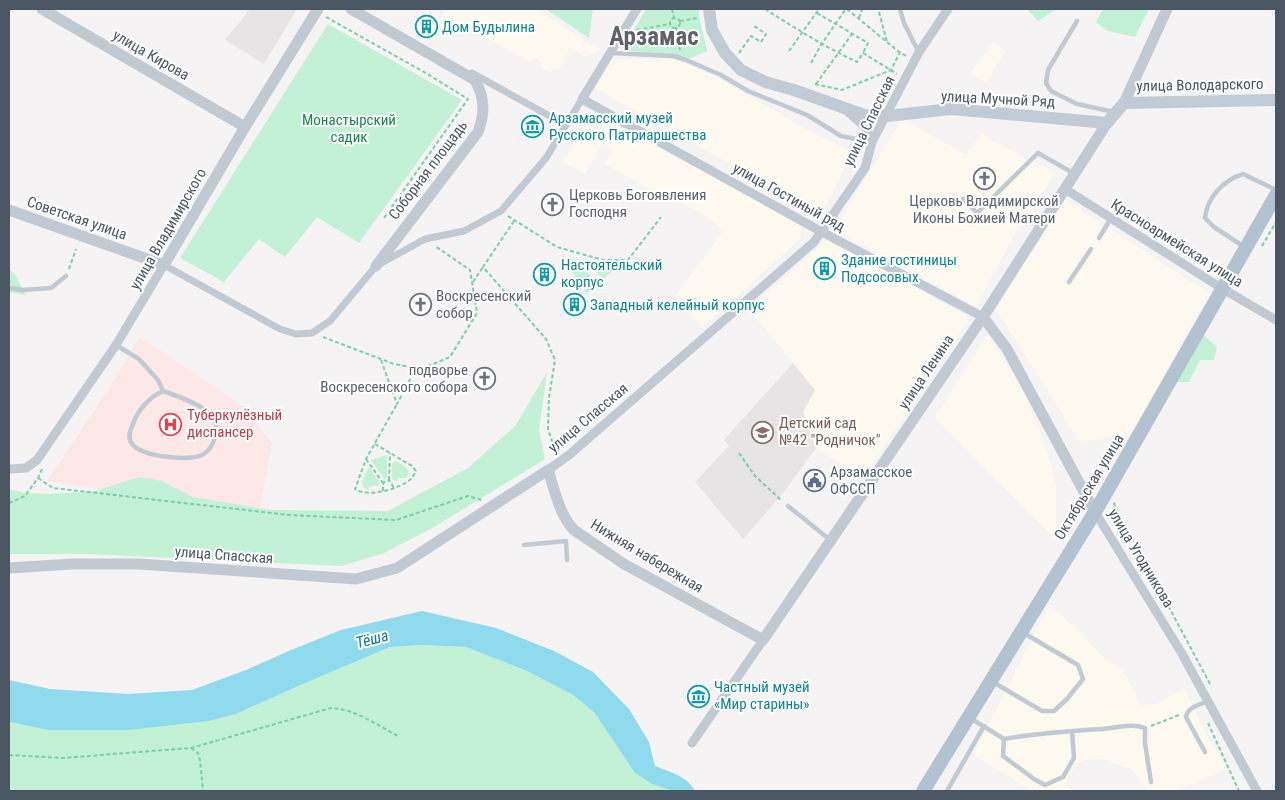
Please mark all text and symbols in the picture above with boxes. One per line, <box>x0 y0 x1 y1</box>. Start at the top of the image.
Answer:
building icon: Дом Будылина <box>414 15 438 39</box>
place label: Дом Будылина <box>442 18 535 36</box>
district label: Арзамас <box>609 22 699 51</box>
street label: улица Кирова <box>110 26 192 84</box>
street label: улица Спасская <box>839 73 899 169</box>
street label: улица Володарского <box>1136 75 1264 95</box>
street label: улица Мучной Ряд <box>940 87 1056 111</box>
place label: Арзамасский музей Русского Патриаршества <box>549 109 706 144</box>
park label: Монастырский садик <box>302 111 396 146</box>
museum icon: Арзамасский музей Русского Патриаршества <box>521 115 545 139</box>
street label: Соборная площадь <box>385 117 471 223</box>
street label: улица Гостиный ряд <box>730 159 848 235</box>
street label: улица Владимирского <box>126 165 210 293</box>
church icon: Церковь Владимирской Иконы Божией Матери <box>972 166 996 190</box>
place label: Церковь Богоявления Господня <box>569 186 707 221</box>
street label: Советская улица <box>25 192 129 244</box>
church icon: Церковь Богоявления Господня <box>541 192 565 216</box>
place label: Церковь Владимирской Иконы Божией Матери <box>909 192 1059 227</box>
street label: Красноармейская улица <box>1108 195 1246 291</box>
place label: Здание гостиницы Подсосовых <box>841 251 957 286</box>
place label: Настоятельский корпус <box>561 256 662 291</box>
building icon: Здание гостиницы Подсосовых <box>813 257 837 281</box>
building icon: Настоятельский корпус <box>533 262 557 286</box>
place label: Воскресенский собор <box>436 287 531 322</box>
church icon: Воскресенский собор <box>408 293 432 317</box>
building icon: Западный келейный корпус <box>562 293 586 317</box>
place label: Западный келейный корпус <box>590 296 765 314</box>
street label: улица Ленина <box>894 331 958 413</box>
place label: подворье Воскресенского собора <box>320 361 468 396</box>
church icon: подворье Воскресенского собора <box>472 367 496 391</box>
street label: улица Спасская <box>544 379 632 457</box>
place label: Туберкулёзный диспансер <box>187 406 282 441</box>
hospital icon: Туберкулёзный диспансер <box>159 412 183 436</box>
place label: Детский сад №42 "Родничок" <box>779 414 881 449</box>
school or university icon: Детский сад №42 "Родничок" <box>751 420 775 444</box>
street label: Октябрьская улица <box>1050 431 1128 543</box>
place label: Арзамасское ОФССП <box>830 463 912 498</box>
public building icon: Арзамасское ОФССП <box>802 469 826 493</box>
street label: улица Угодникова <box>1104 505 1178 611</box>
street label: Нижняя набережная <box>588 515 706 597</box>
street label: улица Спасская <box>174 543 274 567</box>
water label: Тёша <box>354 626 390 652</box>
place label: Частный музей «Мир старины» <box>714 678 810 713</box>
museum icon: Частный музей «Мир старины» <box>686 684 710 708</box>

